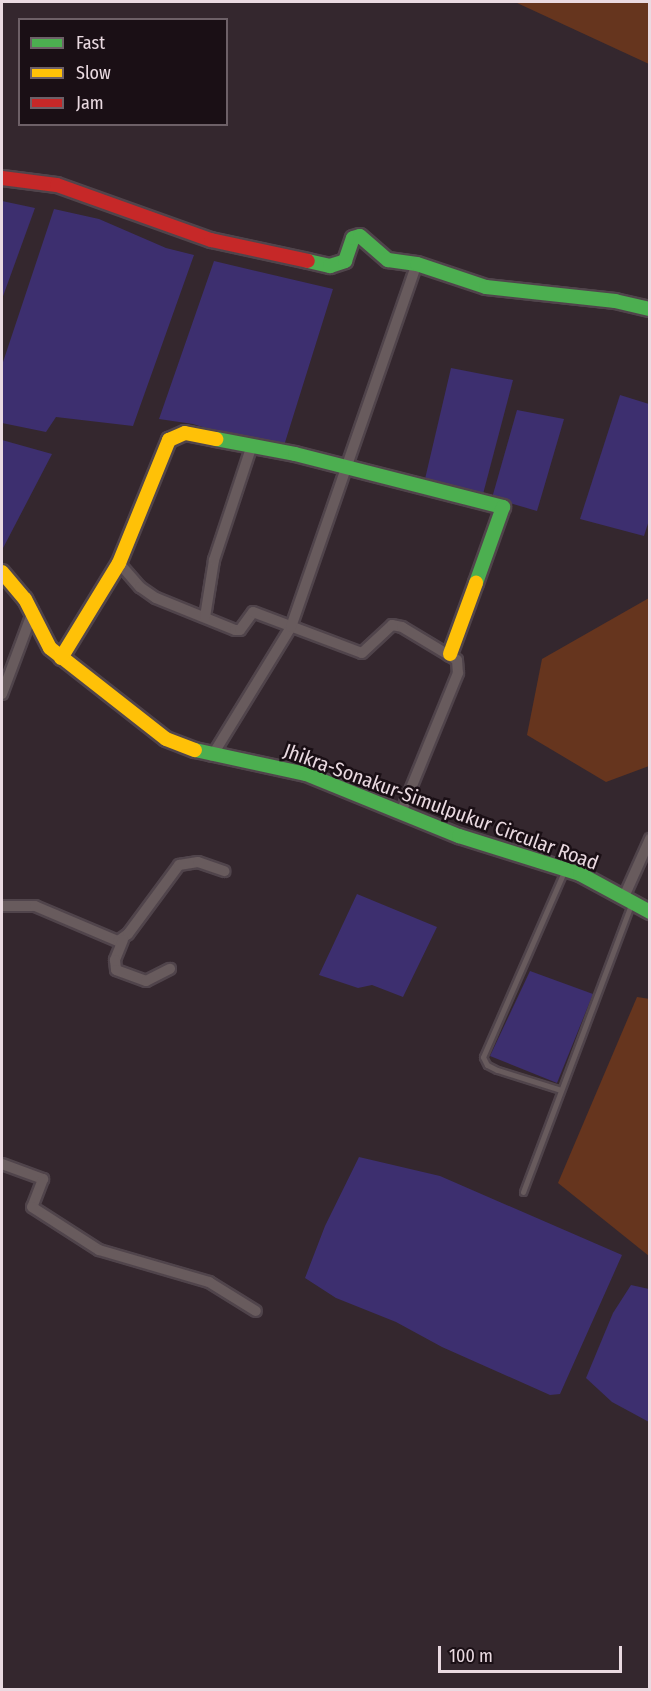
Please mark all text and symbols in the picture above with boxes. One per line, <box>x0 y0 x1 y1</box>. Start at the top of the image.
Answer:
legend <box>18 18 228 126</box>
text: Fast <box>76 32 105 54</box>
text: Slow <box>76 62 111 84</box>
text: Jam <box>76 92 104 114</box>
street label: Jhikra-Sonakur-Simulpukur Circular Road <box>280 739 602 875</box>
scale bar <box>441 1634 626 1672</box>
text: 100 m <box>449 1645 493 1667</box>

